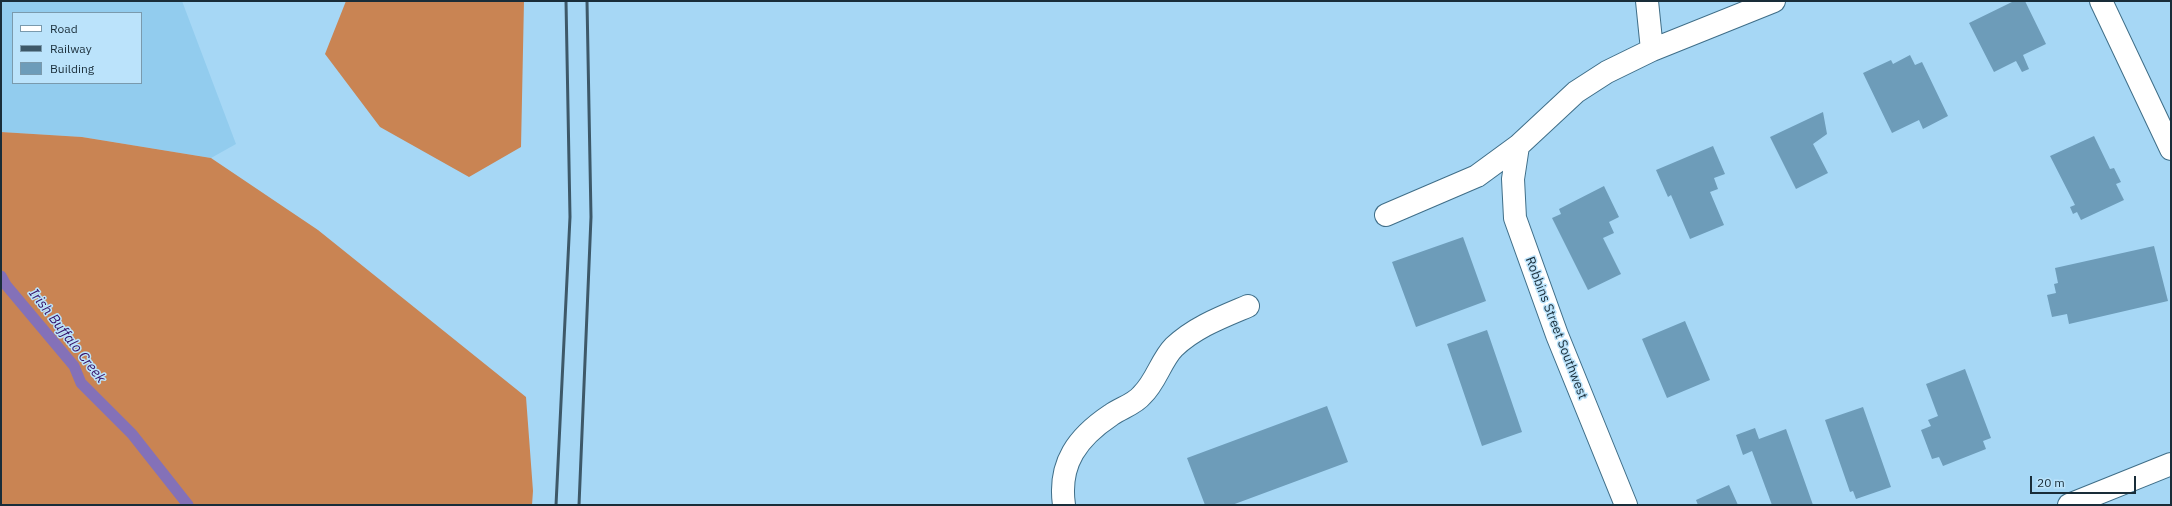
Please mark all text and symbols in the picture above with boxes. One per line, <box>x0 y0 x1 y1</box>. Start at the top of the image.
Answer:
legend <box>12 12 142 84</box>
text: Road <box>50 21 78 36</box>
text: Railway <box>50 41 92 56</box>
text: Building <box>50 61 94 76</box>
street label: Robbins Street Southwest <box>1522 255 1590 401</box>
water label: Irish Buffalo Creek <box>25 286 109 386</box>
scale bar <box>2032 468 2138 494</box>
text: 20 m <box>2037 475 2065 490</box>

